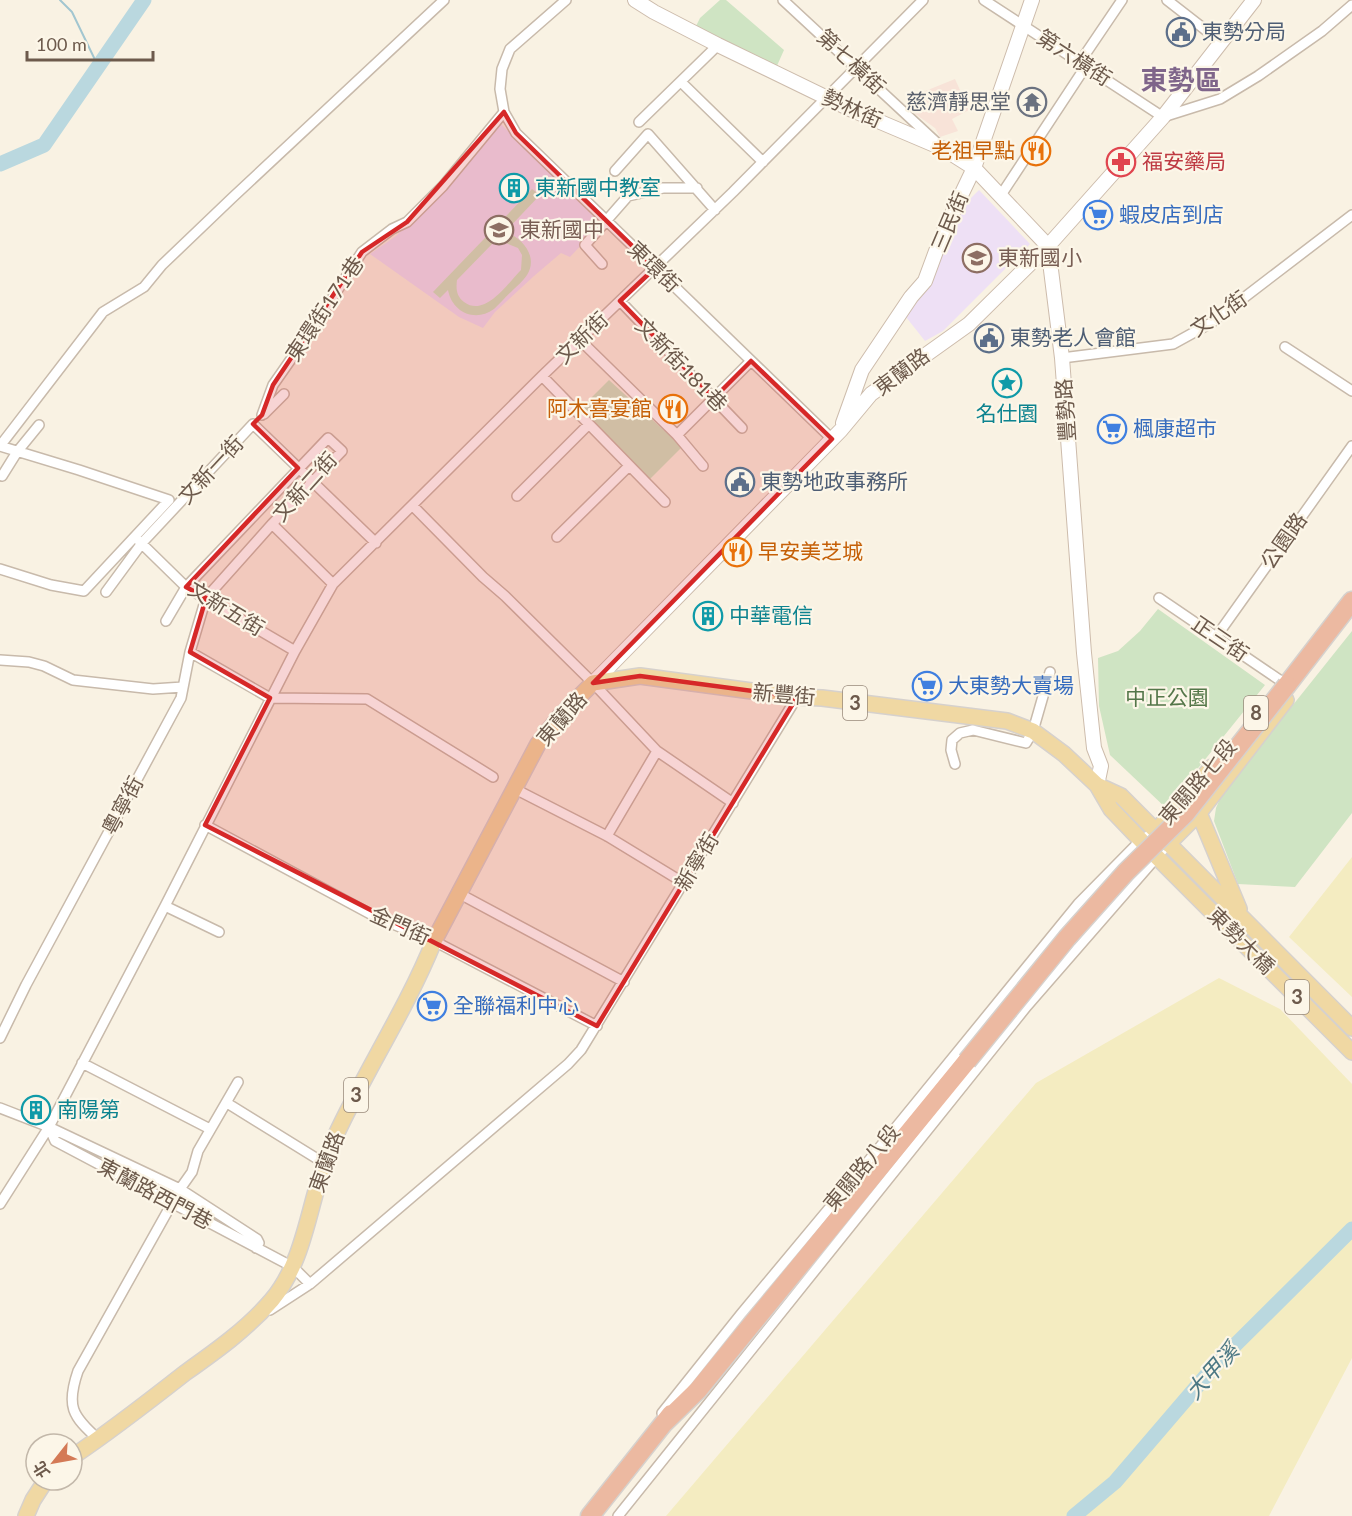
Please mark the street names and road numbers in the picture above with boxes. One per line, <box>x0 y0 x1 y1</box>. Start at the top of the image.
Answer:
street label: 第七橫街 <box>813 23 891 99</box>
street label: 第六橫街 <box>1033 23 1117 90</box>
street label: 勢林街 <box>819 83 886 132</box>
street label: 三民街 <box>925 188 972 255</box>
street label: 東環街 <box>624 235 686 297</box>
street label: 東環街171巷 <box>280 251 368 365</box>
street label: 文化街 <box>1185 285 1251 341</box>
street label: 文新街 <box>550 306 612 368</box>
street label: 文新街181巷 <box>631 312 733 416</box>
street label: 東蘭路 <box>868 342 934 400</box>
street label: 豐勢路 <box>1050 378 1079 442</box>
street label: 文新一街 <box>172 430 248 508</box>
street label: 文新二街 <box>266 446 341 526</box>
street label: 公園路 <box>1254 507 1311 573</box>
street label: 文新五街 <box>184 575 269 640</box>
street label: 正三街 <box>1188 610 1254 666</box>
street label: 新豐街 <box>752 678 817 709</box>
street label: 東蘭路 <box>531 686 591 750</box>
road number: 3 <box>843 686 867 720</box>
road number: 8 <box>1244 696 1268 730</box>
street label: 東關路七段 <box>1153 733 1241 829</box>
street label: 粵寧街 <box>96 772 148 839</box>
street label: 新寧街 <box>669 828 723 895</box>
street label: 金門街 <box>367 900 434 949</box>
street label: 東勢大橋 <box>1204 901 1281 978</box>
road number: 3 <box>1285 980 1309 1014</box>
road number: 3 <box>344 1078 368 1112</box>
street label: 東關路八段 <box>818 1119 904 1215</box>
street label: 東蘭路 <box>303 1128 348 1195</box>
street label: 東蘭路西門巷 <box>94 1152 217 1233</box>

